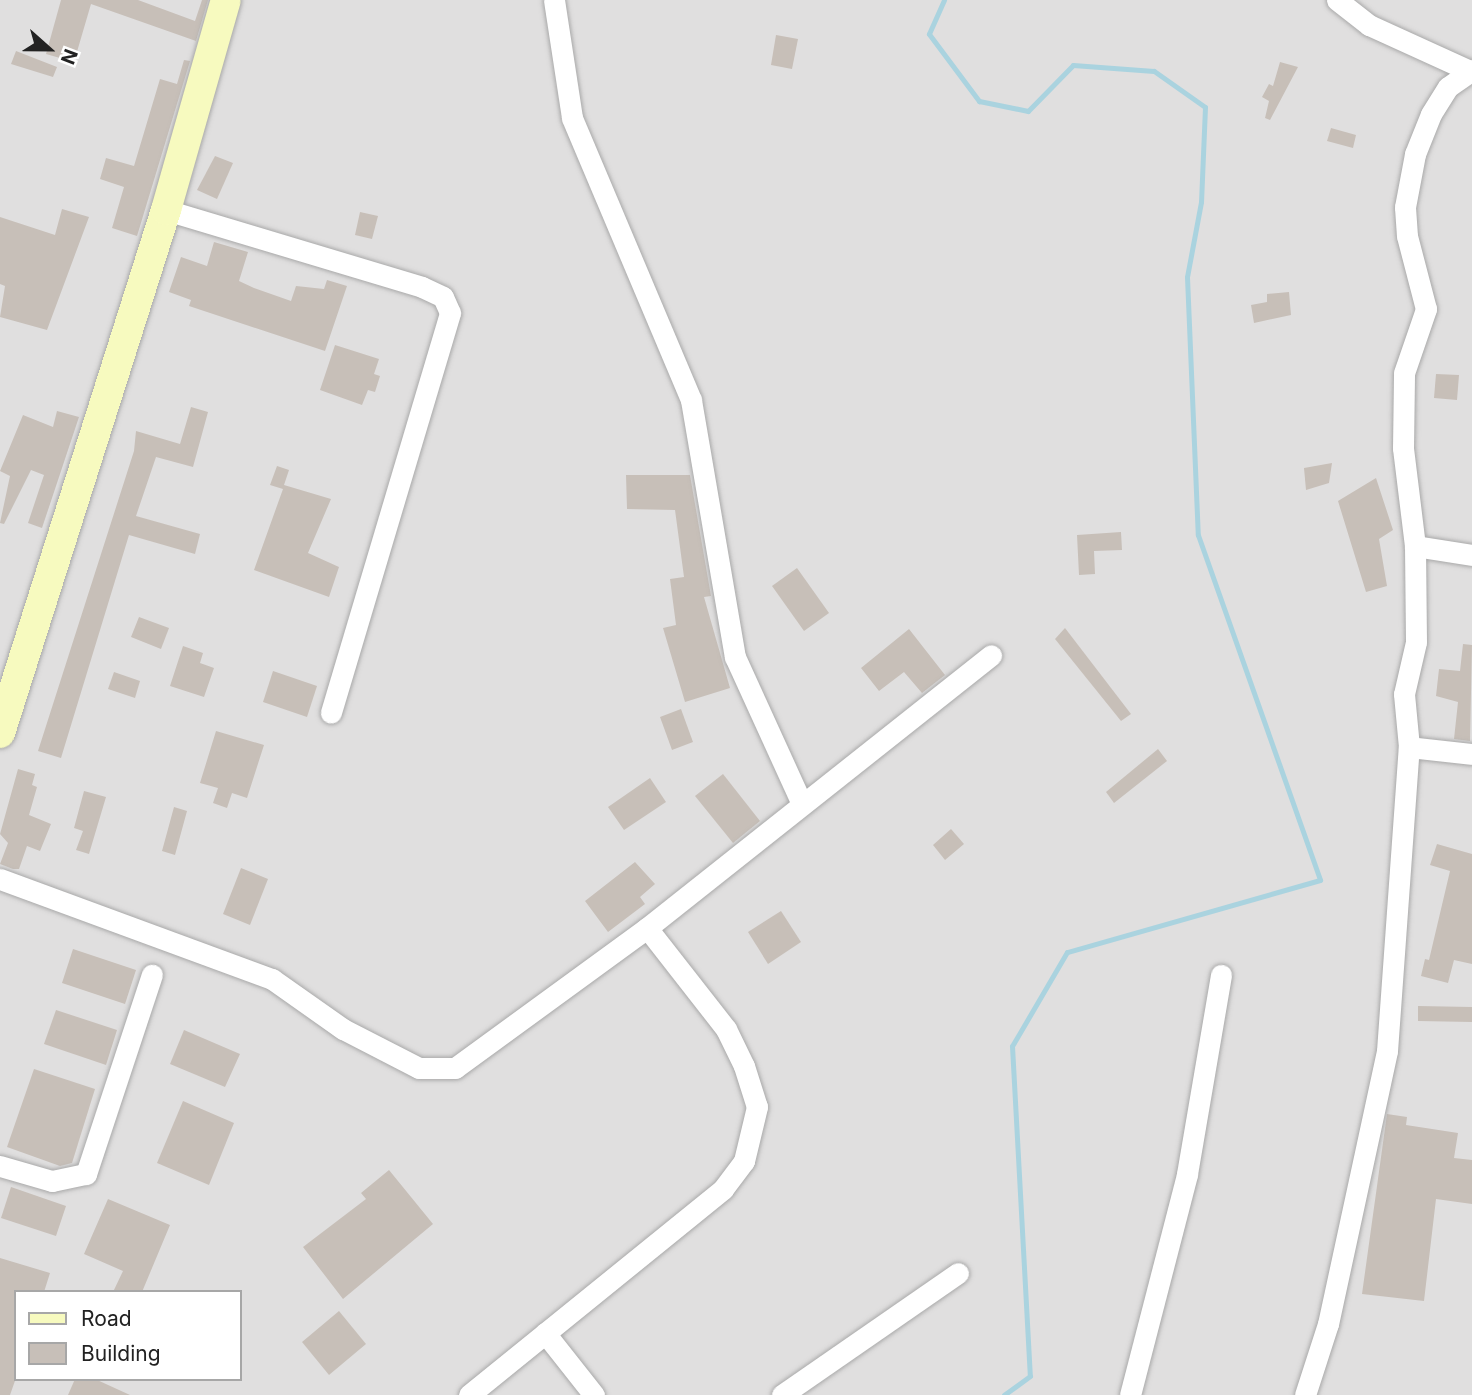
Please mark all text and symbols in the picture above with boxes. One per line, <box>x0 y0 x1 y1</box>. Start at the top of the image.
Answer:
north arrow <box>14 14 84 84</box>
text: N <box>56 46 82 68</box>
legend <box>14 1290 242 1381</box>
text: Road <box>81 1306 132 1331</box>
text: Building <box>81 1341 161 1366</box>

